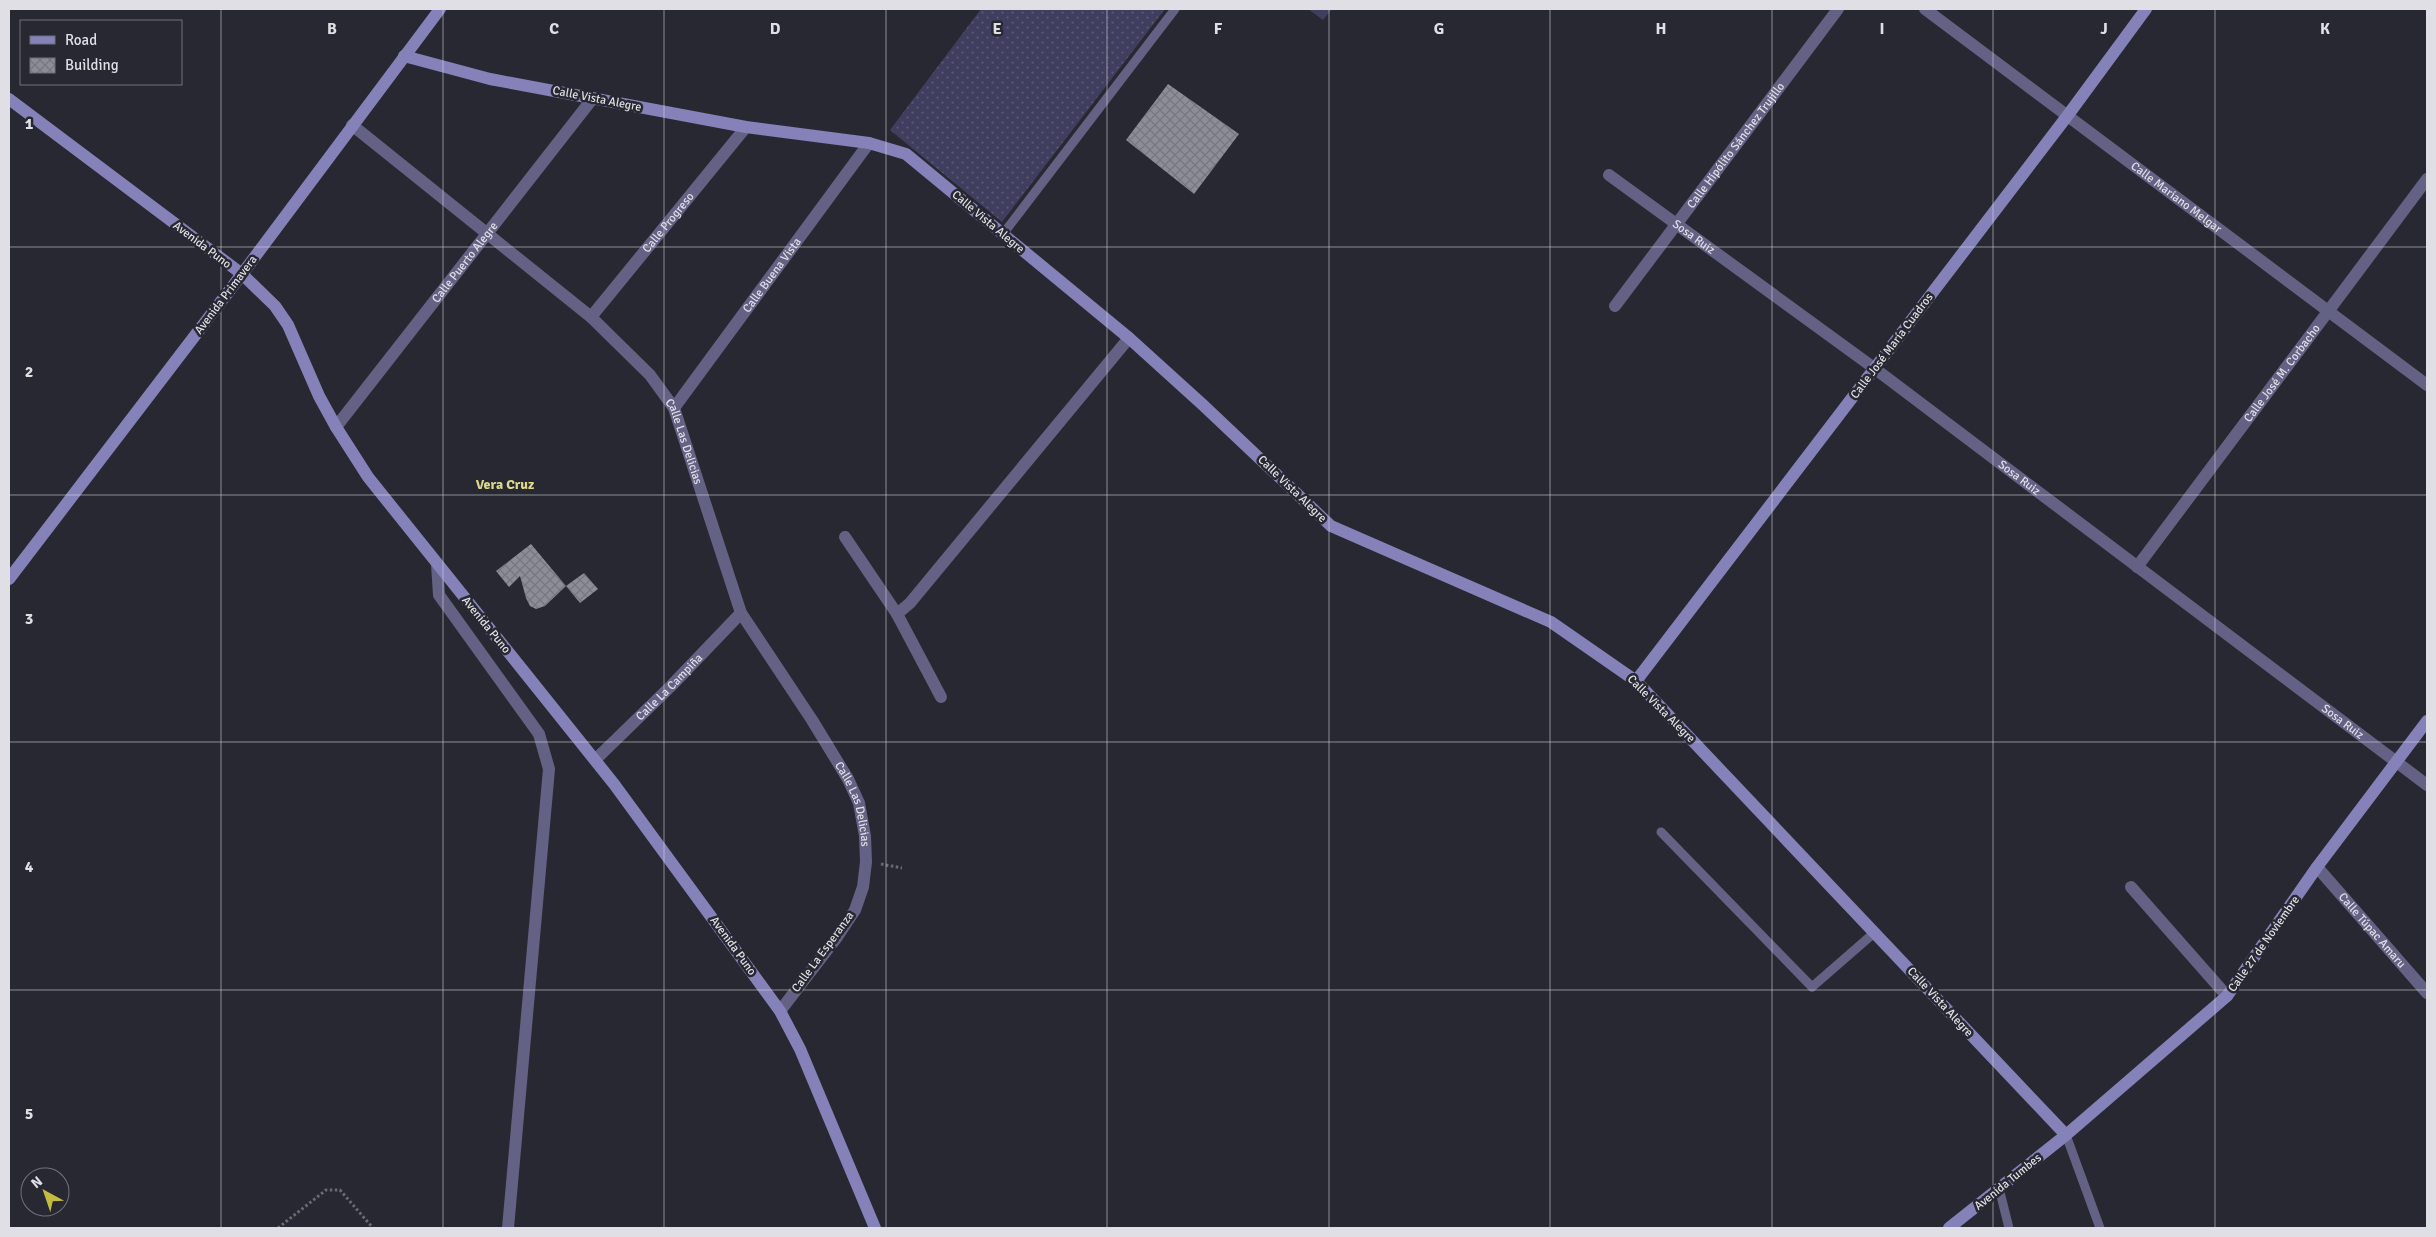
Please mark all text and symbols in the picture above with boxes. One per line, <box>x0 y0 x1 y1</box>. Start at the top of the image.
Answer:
text: B <box>327 19 337 39</box>
text: C <box>549 19 559 39</box>
text: D <box>770 19 781 39</box>
text: E <box>992 19 1002 39</box>
text: F <box>1214 19 1223 39</box>
text: G <box>1434 19 1444 39</box>
text: H <box>1656 19 1666 39</box>
text: I <box>1879 19 1885 39</box>
text: J <box>2100 19 2108 39</box>
text: K <box>2320 19 2330 39</box>
legend <box>20 20 182 85</box>
text: Road <box>65 31 97 49</box>
text: Building <box>65 56 119 74</box>
street label: Calle Hipólito Sánchez Trujillo <box>1683 79 1788 211</box>
street label: Calle Vista Alegre <box>551 83 643 115</box>
text: 1 <box>25 114 34 134</box>
street label: Calle Mariano Melgar <box>2128 158 2225 237</box>
street label: Calle Vista Alegre <box>949 187 1027 257</box>
street label: Calle Progreso <box>639 189 697 256</box>
street label: Sosa Ruiz <box>1670 216 1718 257</box>
street label: Avenida Puno <box>170 218 234 272</box>
street label: Calle Puerto Alegre <box>428 219 501 306</box>
street label: Calle Buena Vista <box>739 235 804 316</box>
street label: Avenida Primavera <box>191 253 261 337</box>
street label: Calle José María Cuadros <box>1847 290 1937 402</box>
street label: Calle José M. Corbacho <box>2240 321 2323 425</box>
text: 2 <box>25 362 33 382</box>
street label: Calle Las Delicias <box>662 395 706 486</box>
street label: Calle Vista Alegre <box>1254 452 1330 526</box>
street label: Sosa Ruiz <box>1995 457 2044 498</box>
district label: Vera Cruz <box>476 476 534 493</box>
street label: Avenida Puno <box>458 593 514 657</box>
text: 3 <box>25 609 33 629</box>
street label: Calle La Campiña <box>632 650 706 724</box>
street label: Calle Vista Alegre <box>1624 672 1698 746</box>
street label: Sosa Ruiz <box>2319 701 2367 742</box>
street label: Calle Las Delicias <box>832 759 873 847</box>
text: 4 <box>25 857 34 877</box>
street label: Calle Túpac Amaru <box>2335 890 2409 971</box>
street label: Calle 27 de Noviembre <box>2225 893 2303 995</box>
street label: Calle La Esperanza <box>789 909 857 995</box>
street label: Avenida Puno <box>707 914 759 978</box>
street label: Calle Vista Alegre <box>1904 964 1976 1040</box>
text: 5 <box>25 1104 33 1124</box>
street label: Avenida Tumbes <box>1971 1150 2045 1214</box>
north arrow <box>20 1167 70 1217</box>
text: N <box>28 1173 46 1192</box>

